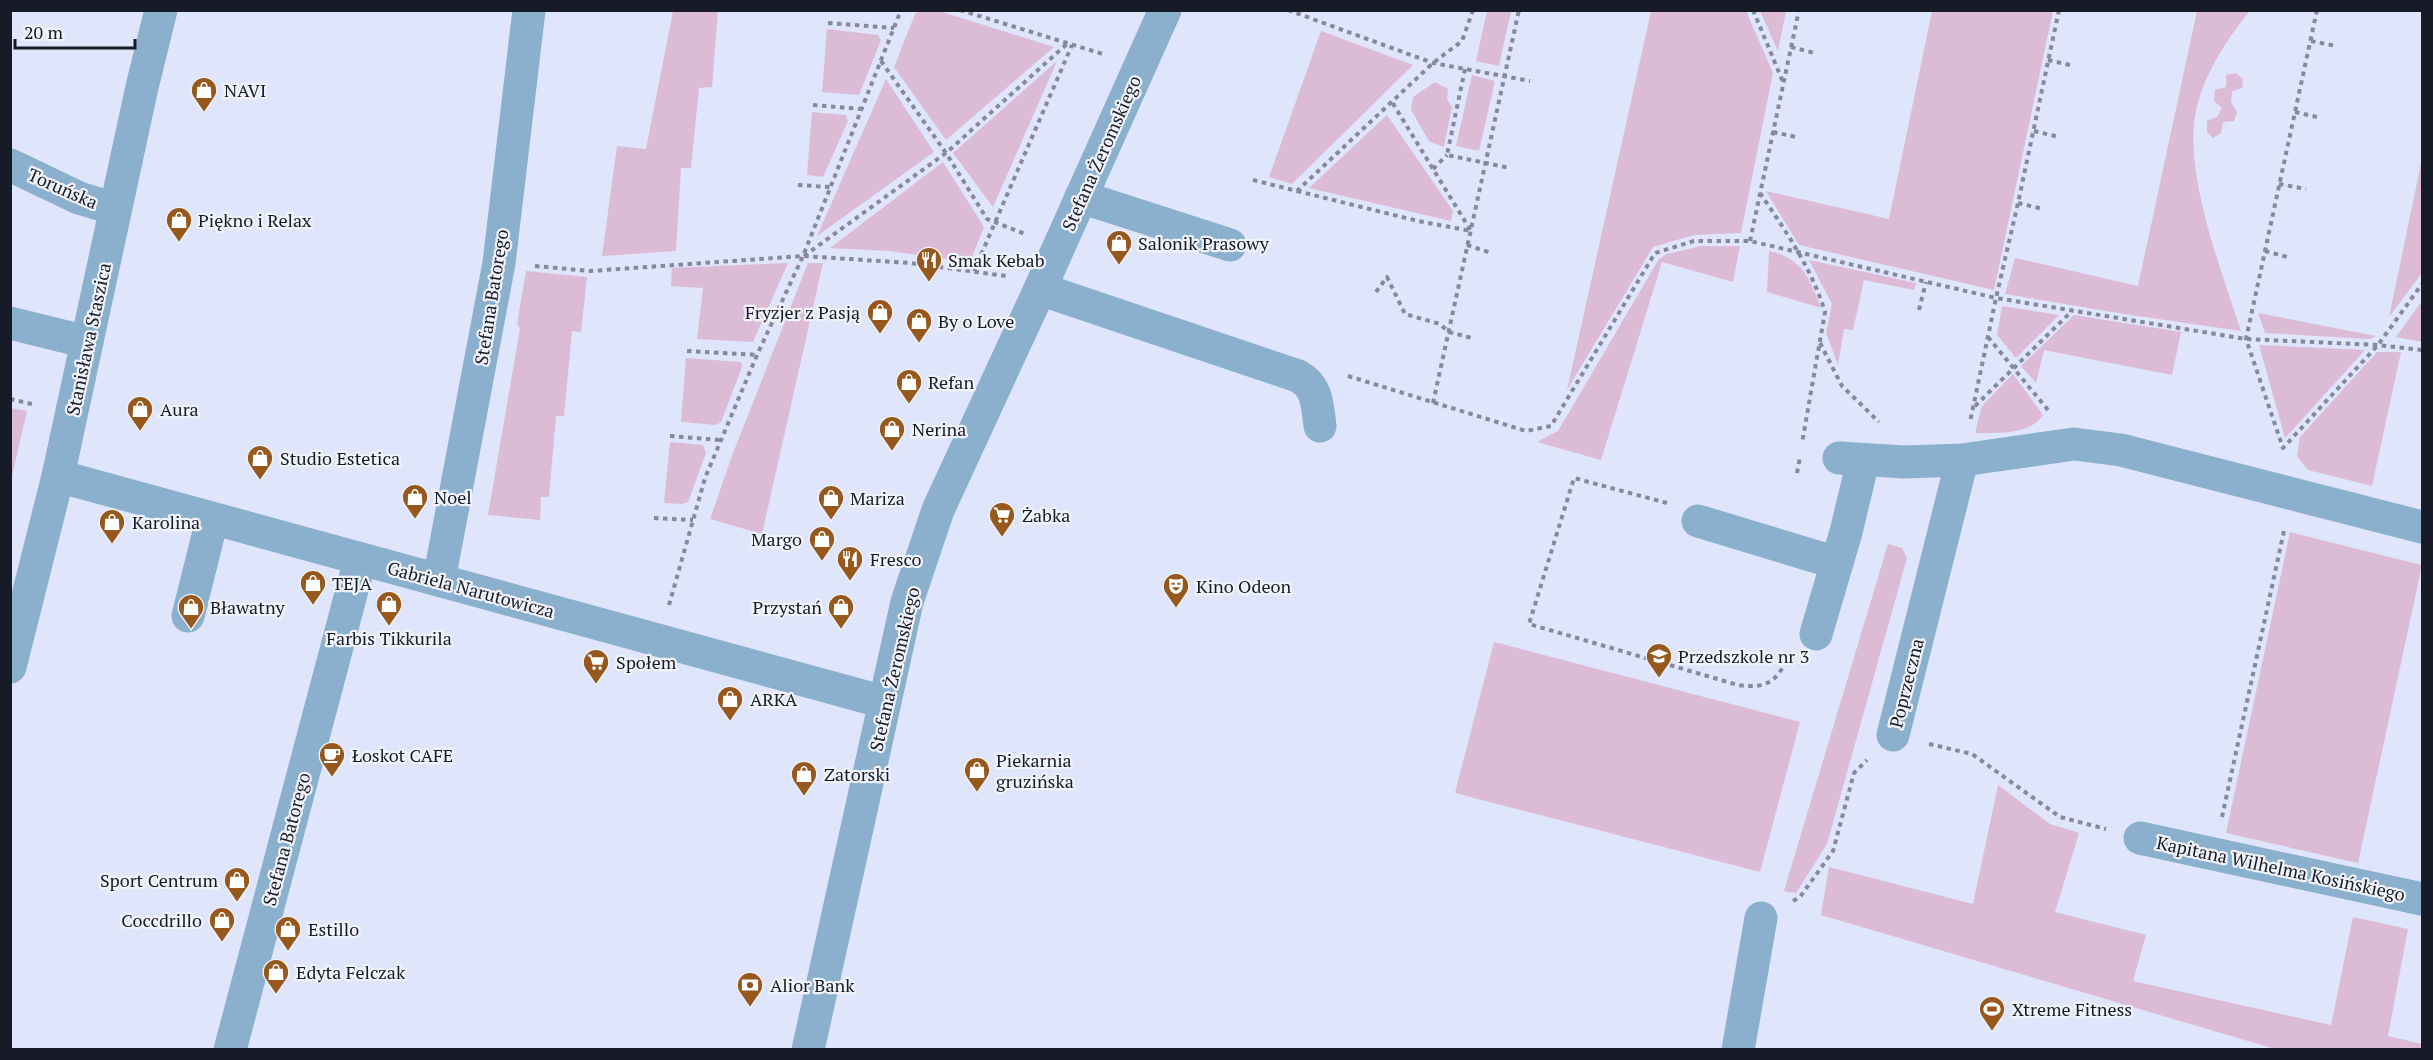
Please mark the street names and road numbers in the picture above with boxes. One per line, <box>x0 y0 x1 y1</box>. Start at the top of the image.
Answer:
street label: Stefana Żeromskiego <box>1056 71 1146 235</box>
street label: Toruńska <box>24 162 102 214</box>
street label: Stefana Batorego <box>468 227 514 367</box>
street label: Stanisława Staszica <box>60 260 116 418</box>
street label: Gabriela Narutowicza <box>385 555 557 623</box>
street label: Stefana Żeromskiego <box>863 585 925 753</box>
street label: Poprzeczna <box>1883 636 1929 730</box>
street label: Stefana Batorego <box>257 770 315 908</box>
street label: Kapitana Wilhelma Kosińskiego <box>2155 830 2408 906</box>

